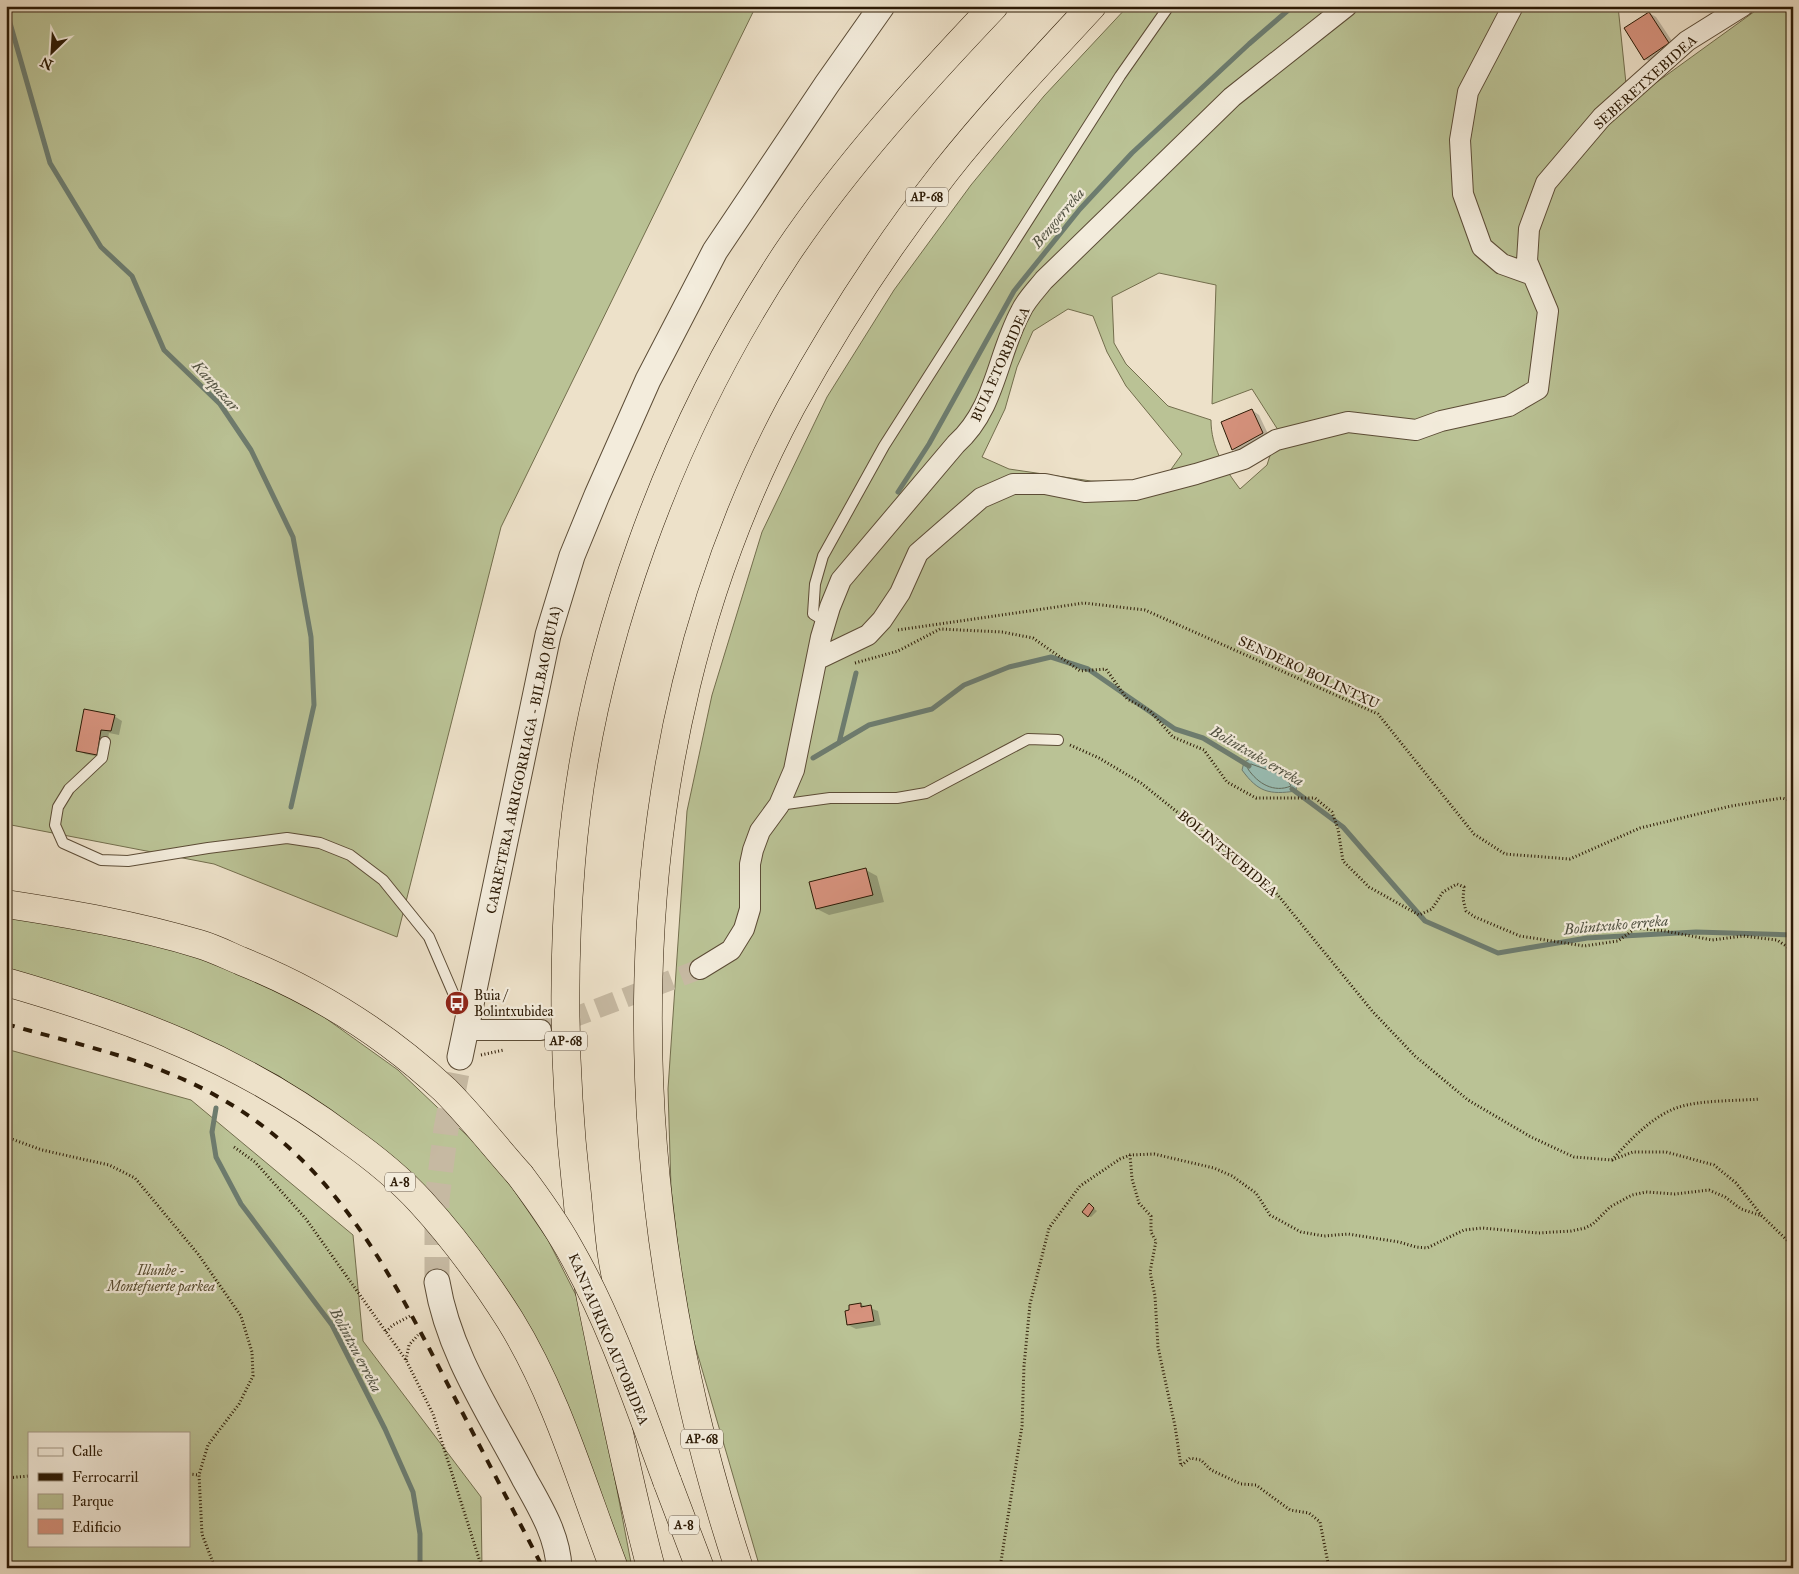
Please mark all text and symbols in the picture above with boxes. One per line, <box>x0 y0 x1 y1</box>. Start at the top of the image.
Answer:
north arrow <box>28 28 78 78</box>
street label: SEBERETXEBIDEA <box>1590 31 1701 133</box>
text: N <box>38 53 56 74</box>
water label: Bengoerreka <box>1027 185 1088 252</box>
road number: AP-68 <box>906 188 948 206</box>
street label: BUIA ETORBIDEA <box>967 304 1034 424</box>
water label: Kanpazar <box>187 356 244 416</box>
street label: CARRETERA ARRIGORRIAGA - BILBAO (BUIA) <box>483 605 565 915</box>
street label: SENDERO BOLINTXU <box>1236 632 1383 713</box>
water label: Bolintxuko erreka <box>1206 721 1307 790</box>
street label: BOLINTXUBIDEA <box>1174 807 1281 900</box>
water label: Bolintxuko erreka <box>1562 911 1669 939</box>
place label: Buia / Bolintxubidea <box>474 987 554 1020</box>
bus stop icon: Buia / Bolintxubidea <box>444 990 470 1016</box>
road number: AP-68 <box>545 1032 587 1050</box>
road number: A-8 <box>385 1172 415 1192</box>
street label: KANTAURIKO AUTOBIDEA <box>565 1251 653 1428</box>
park label: Illunbe - Montefuerte parkea <box>105 1262 215 1296</box>
water label: Bolintxu erreka <box>326 1304 386 1395</box>
road number: AP-68 <box>681 1430 723 1448</box>
legend <box>28 1432 190 1546</box>
text: Calle <box>72 1442 103 1460</box>
text: Ferrocarril <box>72 1468 140 1486</box>
text: Parque <box>72 1492 114 1511</box>
road number: A-8 <box>669 1516 699 1534</box>
text: Edificio <box>72 1518 121 1536</box>

